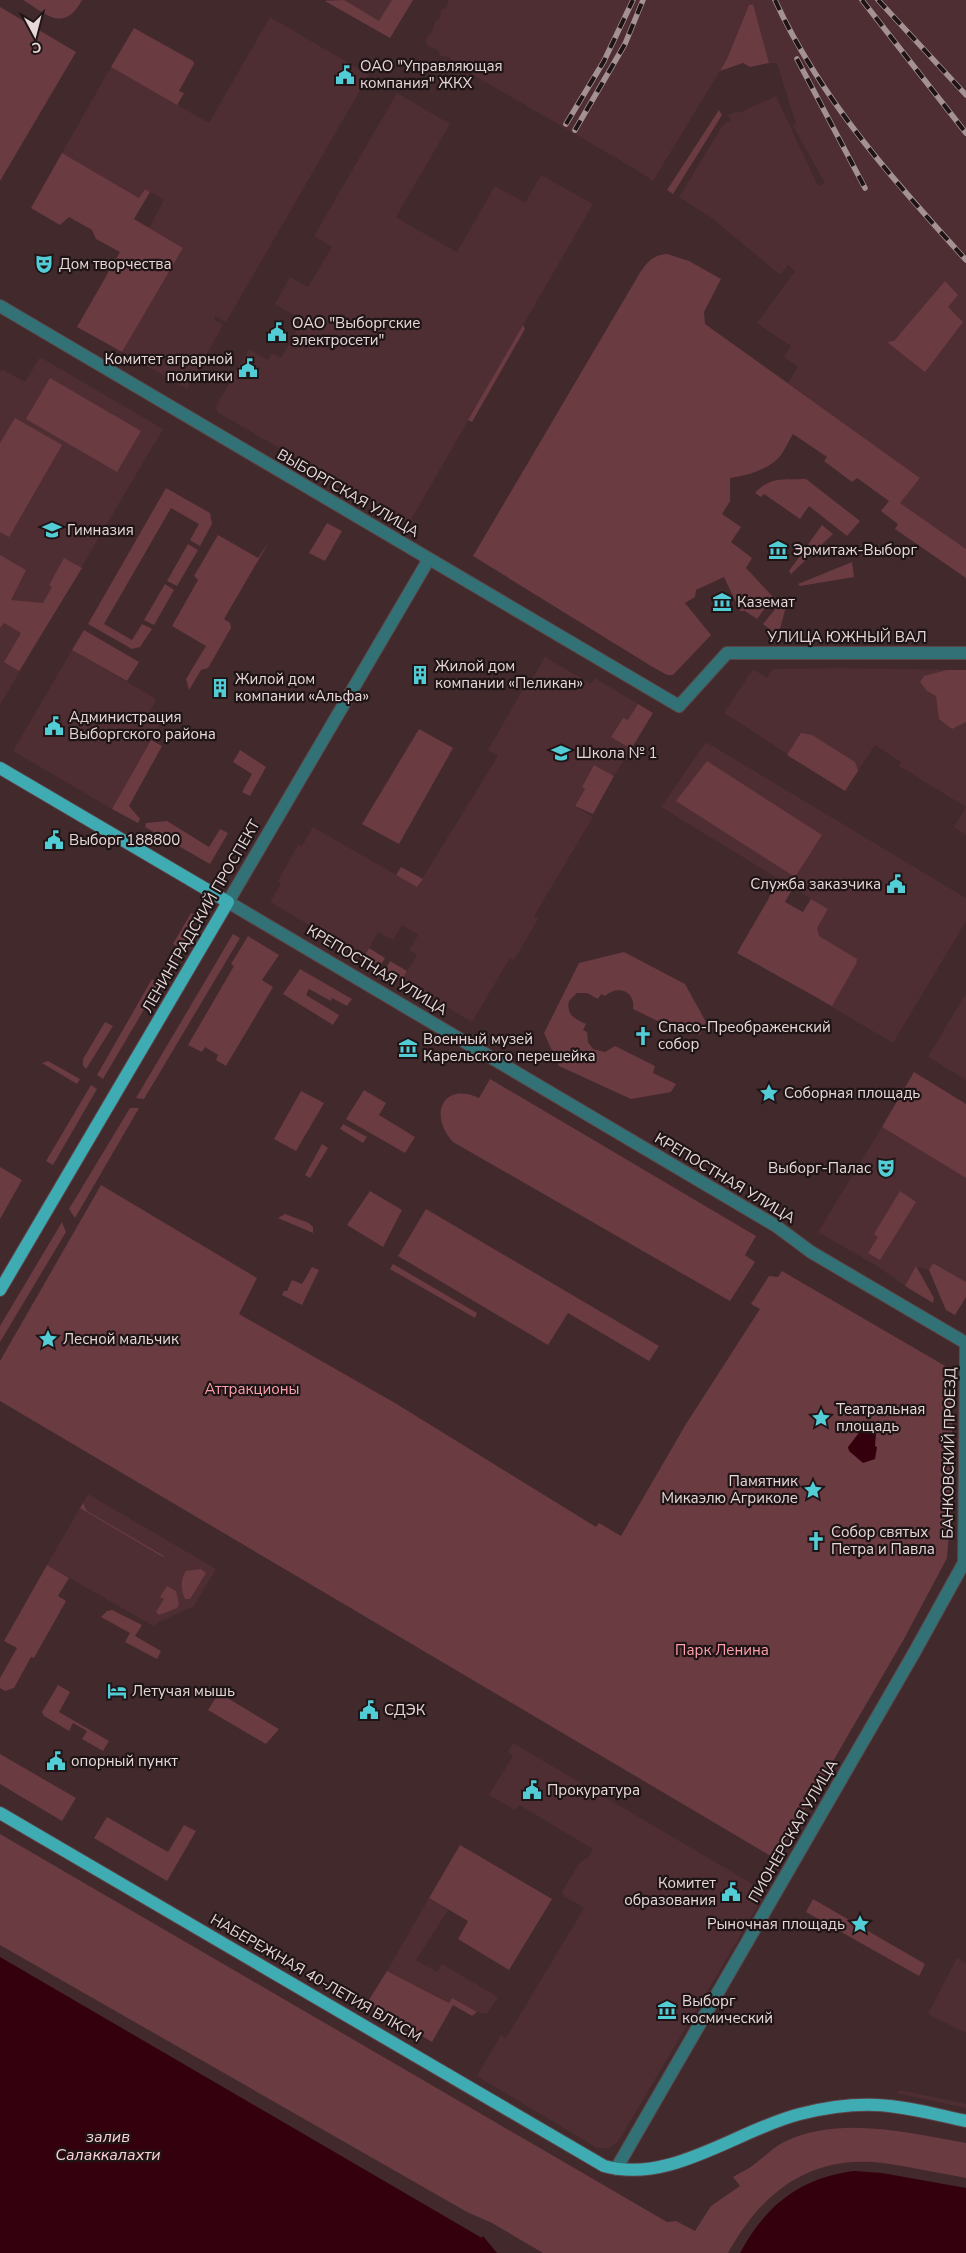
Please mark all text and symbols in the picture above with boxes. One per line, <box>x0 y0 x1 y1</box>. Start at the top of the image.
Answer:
north arrow <box>10 10 60 60</box>
text: С <box>30 37 42 57</box>
place label: ОАО "Управляющая компания" ЖКХ <box>360 56 503 93</box>
public building icon: ОАО "Управляющая компания" ЖКХ <box>334 64 356 86</box>
theatre icon: Дом творчества <box>33 253 55 275</box>
place label: Дом творчества <box>59 254 172 274</box>
place label: ОАО "Выборгские электросети" <box>292 313 420 350</box>
public building icon: ОАО "Выборгские электросети" <box>266 321 288 343</box>
place label: Комитет аграрной политики <box>105 349 233 386</box>
public building icon: Комитет аграрной политики <box>237 357 259 379</box>
street label: ВЫБОРГСКАЯ УЛИЦА <box>273 444 423 542</box>
school or university icon: Гимназия <box>41 519 63 541</box>
place label: Гимназия <box>67 520 134 540</box>
museum icon: Эрмитаж-Выборг <box>767 539 789 561</box>
place label: Эрмитаж-Выборг <box>793 540 917 560</box>
museum icon: Каземат <box>711 591 733 613</box>
place label: Каземат <box>737 592 795 612</box>
street label: УЛИЦА ЮЖНЫЙ ВАЛ <box>766 627 927 647</box>
place label: Жилой дом компании «Пеликан» <box>435 656 583 693</box>
building icon: Жилой дом компании «Пеликан» <box>409 664 431 686</box>
place label: Жилой дом компании «Альфа» <box>235 669 369 706</box>
building icon: Жилой дом компании «Альфа» <box>209 677 231 699</box>
place label: Администрация Выборгского района <box>69 707 216 744</box>
public building icon: Администрация Выборгского района <box>43 715 65 737</box>
school or university icon: Школа № 1 <box>550 742 572 764</box>
place label: Школа № 1 <box>576 743 658 763</box>
street label: ЛЕНИНГРАДСКИЙ ПРОСПЕКТ <box>137 816 265 1016</box>
public building icon: Выборг 188800 <box>43 829 65 851</box>
place label: Выборг 188800 <box>69 830 180 850</box>
public building icon: Служба заказчика <box>885 873 907 895</box>
place label: Служба заказчика <box>750 874 881 894</box>
street label: КРЕПОСТНАЯ УЛИЦА <box>303 920 451 1020</box>
place label: Спасо-Преображенский собор <box>658 1017 831 1054</box>
church icon: Спасо-Преображенский собор <box>632 1025 654 1047</box>
place label: Военный музей Карельского перешейка <box>423 1029 596 1066</box>
museum icon: Военный музей Карельского перешейка <box>397 1037 419 1059</box>
place icon: Соборная площадь <box>758 1082 780 1104</box>
place label: Соборная площадь <box>784 1083 920 1103</box>
street label: КРЕПОСТНАЯ УЛИЦА <box>651 1128 799 1228</box>
theatre icon: Выборг-Палас <box>875 1157 897 1179</box>
place label: Выборг-Палас <box>768 1158 871 1178</box>
place icon: Лесной мальчик <box>37 1328 59 1350</box>
place label: Лесной мальчик <box>63 1329 179 1349</box>
street label: БАНКОВСКИЙ ПРОЕЗД <box>938 1367 961 1539</box>
park label: Аттракционы <box>205 1379 299 1399</box>
place label: Театральная площадь <box>836 1399 925 1436</box>
place icon: Театральная площадь <box>810 1407 832 1429</box>
place label: Памятник Микаэлю Агриколе <box>661 1471 798 1508</box>
place icon: Памятник Микаэлю Агриколе <box>802 1479 824 1501</box>
place label: Собор святых Петра и Павла <box>831 1522 935 1559</box>
church icon: Собор святых Петра и Павла <box>805 1530 827 1552</box>
park label: Парк Ленина <box>675 1640 769 1660</box>
hotel icon: Летучая мышь <box>106 1680 128 1702</box>
place label: Летучая мышь <box>132 1681 235 1701</box>
public building icon: СДЭК <box>358 1699 380 1721</box>
place label: СДЭК <box>384 1700 426 1720</box>
public building icon: опорный пункт <box>45 1750 67 1772</box>
place label: опорный пункт <box>71 1751 178 1771</box>
street label: ПИОНЕРСКАЯ УЛИЦА <box>744 1756 842 1906</box>
public building icon: Прокуратура <box>521 1779 543 1801</box>
place label: Прокуратура <box>547 1780 640 1800</box>
place label: Комитет образования <box>624 1873 716 1910</box>
public building icon: Комитет образования <box>720 1881 742 1903</box>
street label: НАБЕРЕЖНАЯ 40-ЛЕТИЯ ВЛКСМ <box>207 1909 425 2047</box>
place icon: Рыночная площадь <box>849 1913 871 1935</box>
place label: Рыночная площадь <box>707 1914 845 1934</box>
place label: Выборг космический <box>682 1991 773 2028</box>
museum icon: Выборг космический <box>656 1999 678 2021</box>
water label: залив Салаккалахти <box>55 2126 161 2166</box>

